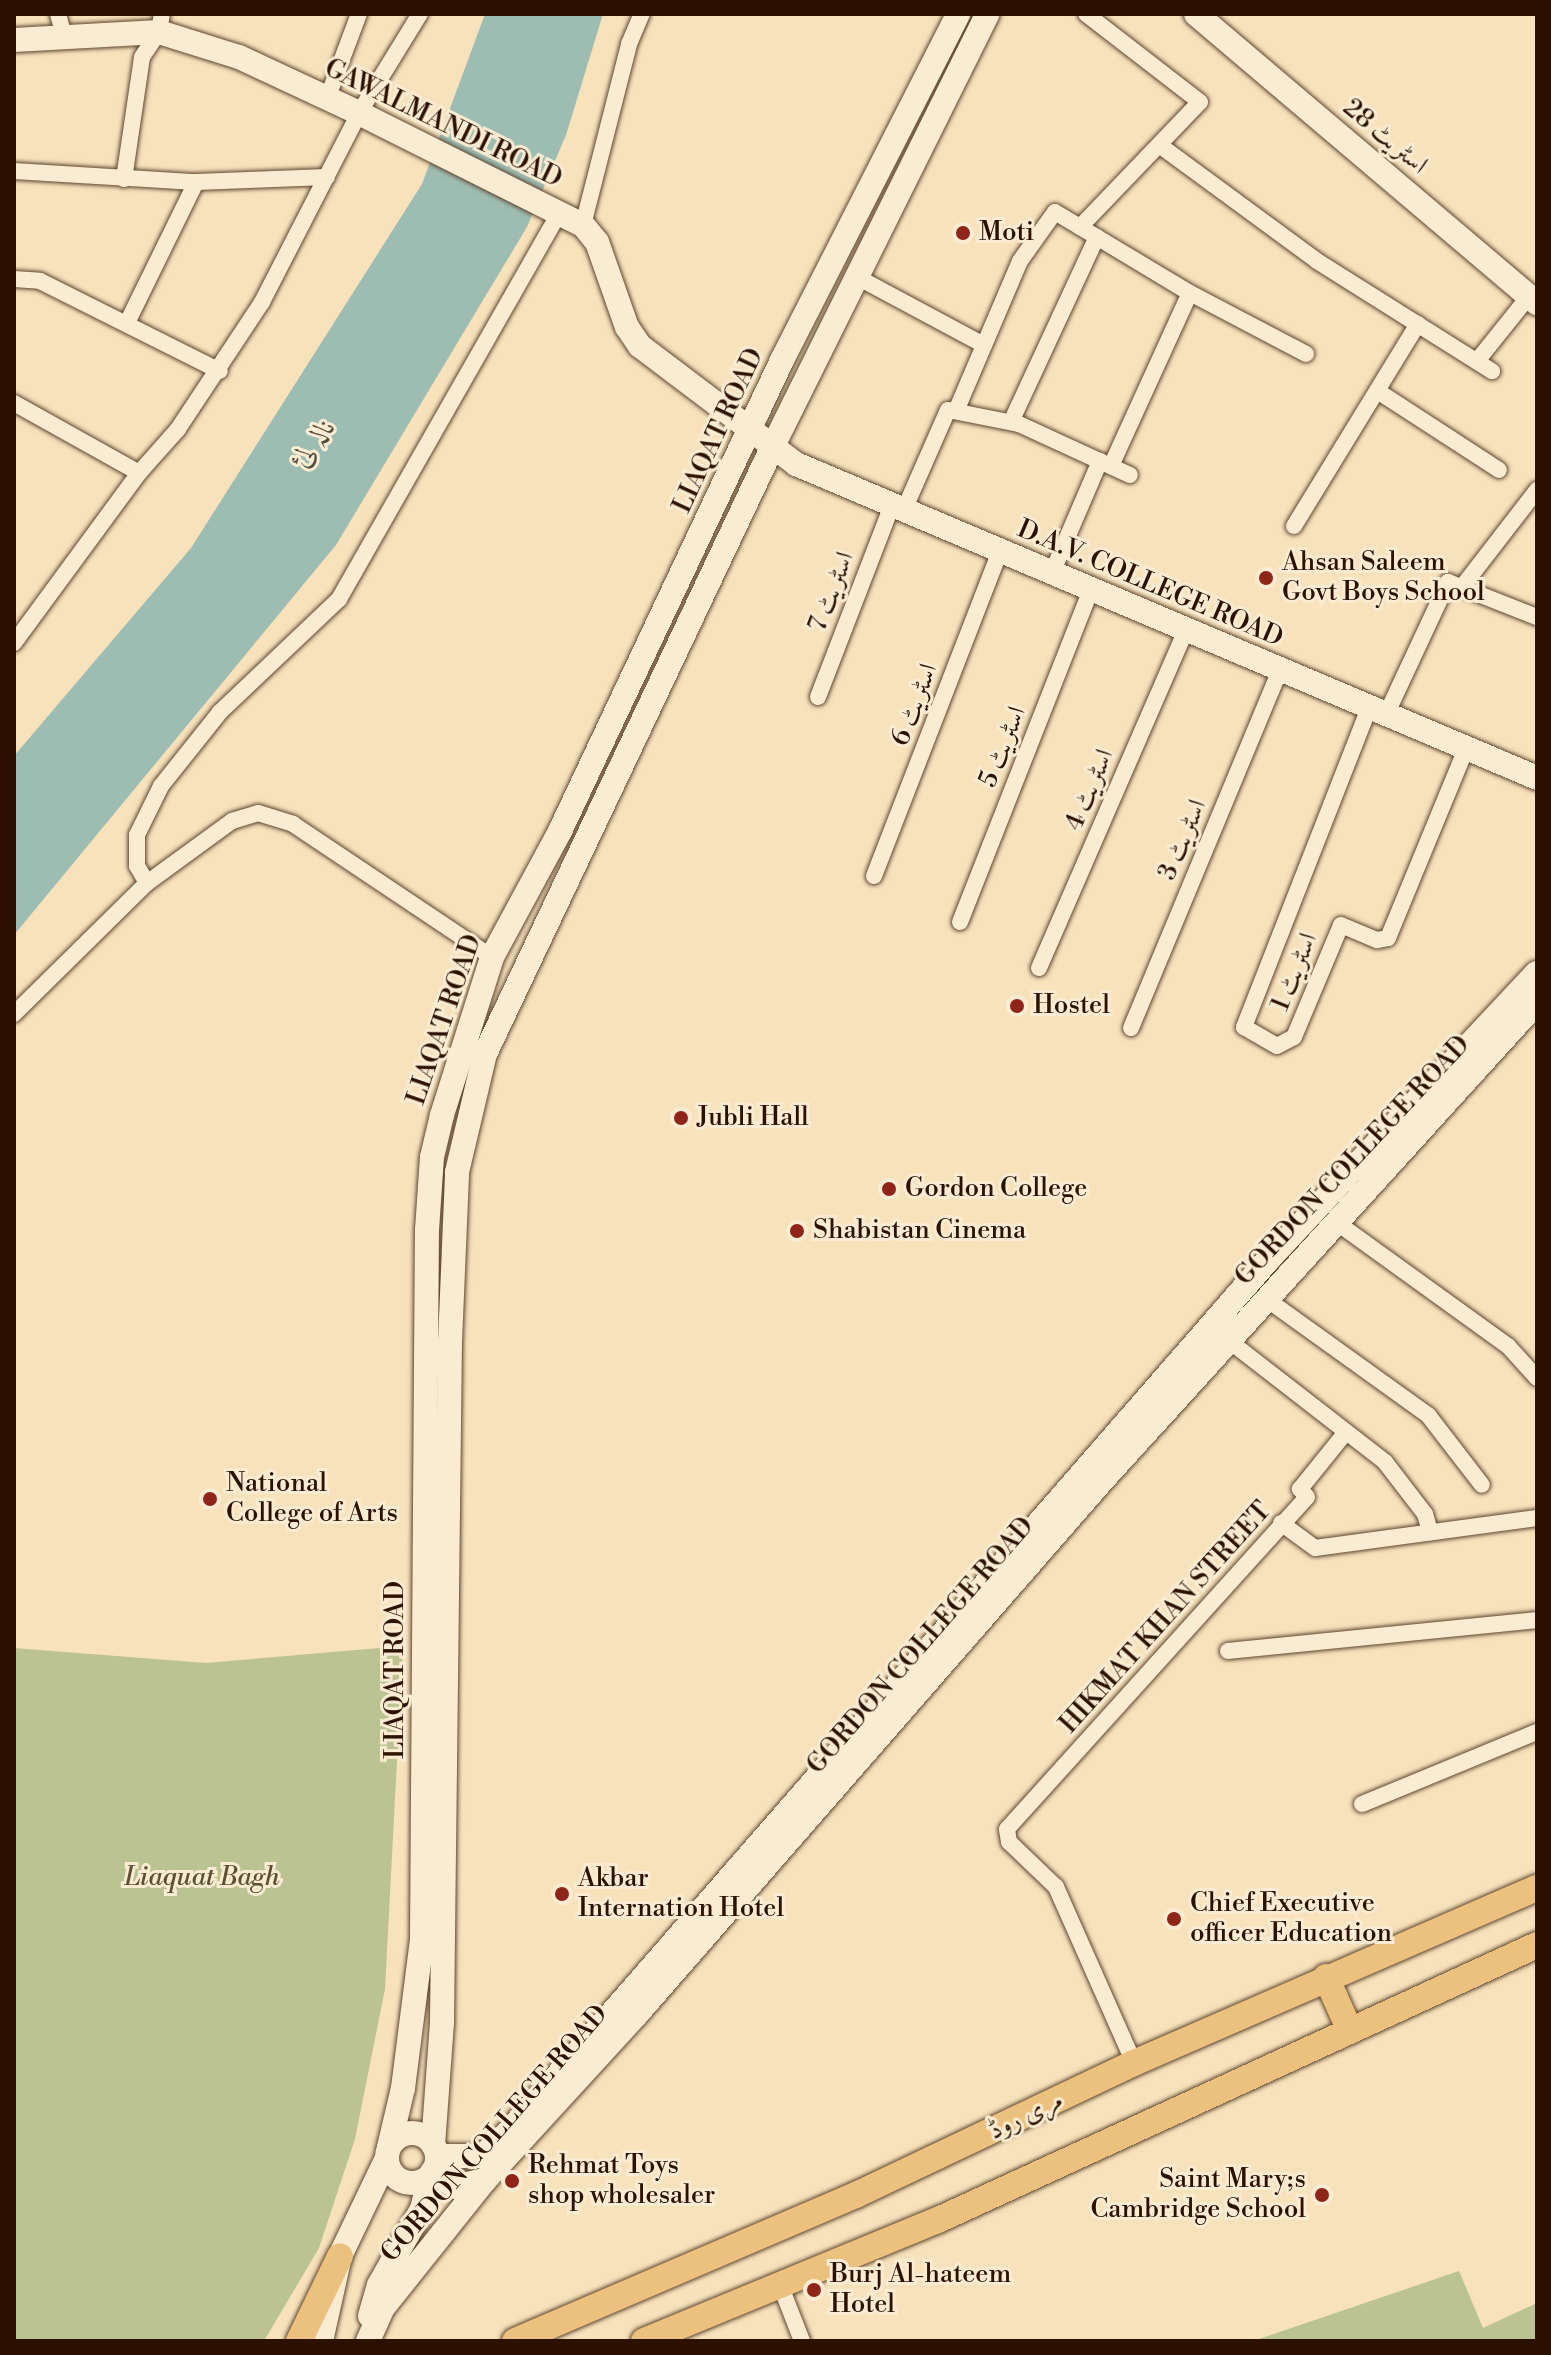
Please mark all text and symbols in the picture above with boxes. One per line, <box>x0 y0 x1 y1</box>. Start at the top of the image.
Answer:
street label: GAWALMANDI ROAD <box>319 53 567 195</box>
street label: اسٹریٹ 28 <box>1336 93 1434 181</box>
place label: Moti <box>979 217 1034 249</box>
marker: Moti <box>954 224 972 242</box>
street label: LIAQAT ROAD <box>667 344 771 518</box>
water label: نالہ لئ <box>285 412 343 474</box>
street label: D.A.V. COLLEGE ROAD <box>1012 514 1288 654</box>
place label: Ahsan Saleem Govt Boys School <box>1282 547 1485 608</box>
street label: اسٹریٹ 7 <box>803 548 861 636</box>
marker: Ahsan Saleem Govt Boys School <box>1257 569 1275 587</box>
street label: اسٹریٹ 6 <box>885 659 945 751</box>
street label: اسٹریٹ 5 <box>973 702 1033 792</box>
street label: اسٹریٹ 4 <box>1059 745 1121 835</box>
street label: اسٹریٹ 3 <box>1152 795 1214 885</box>
street label: اسٹریٹ 1 <box>1265 929 1325 1015</box>
street label: LIAQAT ROAD <box>401 931 489 1109</box>
place label: Hostel <box>1033 990 1110 1022</box>
marker: Hostel <box>1008 997 1026 1015</box>
street label: GORDON COLLEGE ROAD <box>1229 1030 1477 1292</box>
place label: Jubli Hall <box>697 1102 809 1134</box>
marker: Jubli Hall <box>672 1109 690 1127</box>
place label: Gordon College <box>905 1173 1087 1205</box>
marker: Gordon College <box>880 1180 898 1198</box>
place label: Shabistan Cinema <box>813 1215 1026 1247</box>
marker: Shabistan Cinema <box>788 1222 806 1240</box>
place label: National College of Arts <box>226 1468 398 1530</box>
marker: National College of Arts <box>201 1490 219 1508</box>
street label: HIKMAT KHAN STREET <box>1054 1496 1278 1740</box>
street label: GORDON COLLEGE ROAD <box>801 1511 1041 1781</box>
street label: LIAQAT ROAD <box>380 1581 412 1759</box>
park label: Liaquat Bagh <box>125 1862 279 1894</box>
place label: Akbar Internation Hotel <box>578 1863 784 1924</box>
marker: Akbar Internation Hotel <box>553 1885 571 1903</box>
place label: Chief Executive officer Education <box>1190 1888 1392 1950</box>
marker: Chief Executive officer Education <box>1165 1910 1183 1928</box>
street label: GORDON COLLEGE ROAD <box>375 1999 615 2269</box>
street label: مری روڈ <box>984 2085 1068 2147</box>
place label: Rehmat Toys shop wholesaler <box>528 2150 715 2212</box>
place label: Saint Mary;s Cambridge School <box>1090 2164 1306 2226</box>
marker: Rehmat Toys shop wholesaler <box>503 2172 521 2190</box>
marker: Saint Mary;s Cambridge School <box>1313 2186 1331 2204</box>
place label: Burj Al-hateem Hotel <box>830 2259 1011 2320</box>
marker: Burj Al-hateem Hotel <box>805 2281 823 2299</box>

